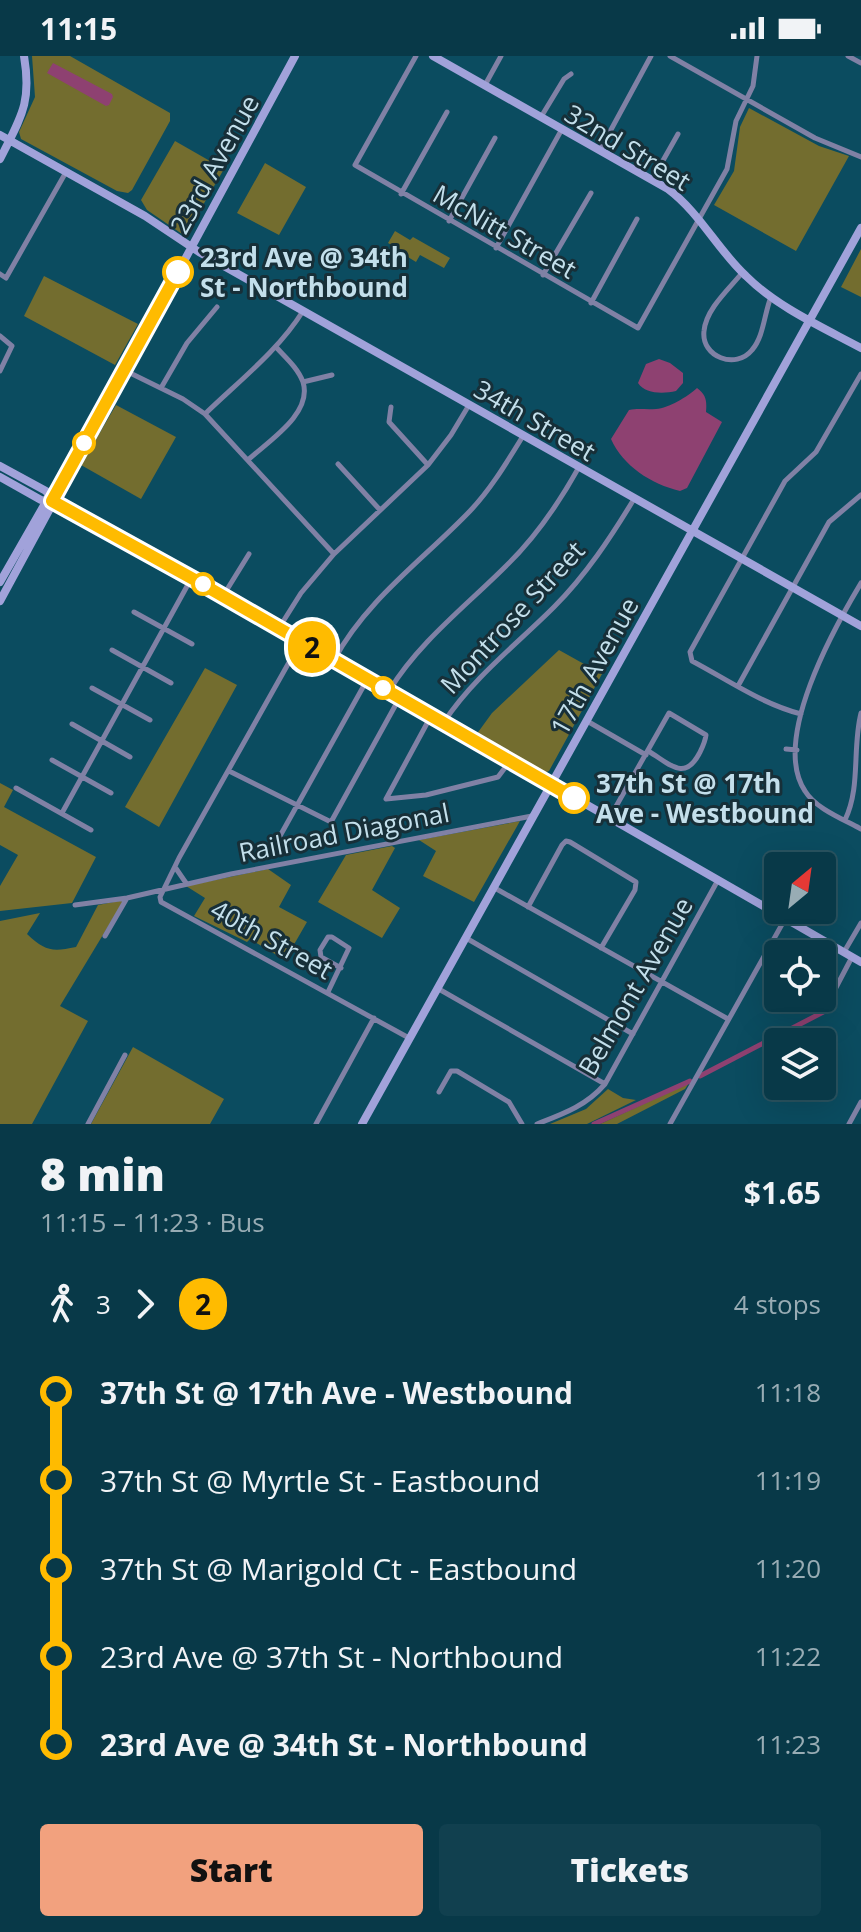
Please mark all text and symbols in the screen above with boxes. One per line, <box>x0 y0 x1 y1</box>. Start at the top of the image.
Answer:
text: 11:15 <box>40 8 117 49</box>
street label: 23rd Avenue <box>161 88 267 240</box>
street label: 32nd Street <box>558 95 698 199</box>
street label: McNitt Street <box>427 175 583 287</box>
place label: 23rd Ave @ 34th St - Northbound <box>200 239 408 305</box>
marker: 23rd Ave @ 34th St - Northbound <box>163 257 193 287</box>
street label: 34th Street <box>468 371 602 469</box>
unlabelled marker <box>73 432 95 454</box>
street label: Montrose Street <box>432 533 592 701</box>
unlabelled marker <box>192 573 214 595</box>
street label: 17th Avenue <box>541 591 647 741</box>
line badge: 2 <box>286 621 338 673</box>
text: 2 <box>304 628 320 666</box>
unlabelled marker <box>372 677 394 699</box>
place label: 37th St @ 17th Ave - Westbound <box>596 765 814 831</box>
marker: 37th St @ 17th Ave - Westbound <box>559 783 589 813</box>
street label: Railroad Diagonal <box>236 794 452 870</box>
north arrow <box>764 852 836 924</box>
map controls <box>764 852 836 1100</box>
street label: Belmont Avenue <box>569 890 701 1082</box>
street label: 40th Street <box>205 891 339 987</box>
button: locate <box>764 940 836 1012</box>
button: layers <box>764 1028 836 1100</box>
text: 8 min <box>40 1144 165 1204</box>
text: $1.65 <box>744 1172 821 1213</box>
text: 11:15 – 11:23 · Bus <box>40 1204 265 1240</box>
icon: walk <box>40 1282 84 1326</box>
icon: forward <box>123 1282 167 1326</box>
text: 2 <box>195 1285 211 1323</box>
text: 3 <box>96 1286 111 1322</box>
text: 4 stops <box>734 1286 821 1322</box>
text: 37th St @ 17th Ave - Westbound <box>100 1372 573 1413</box>
text: 11:18 <box>755 1374 821 1410</box>
text: 37th St @ Myrtle St - Eastbound <box>100 1460 540 1501</box>
text: 11:19 <box>755 1462 821 1498</box>
text: 37th St @ Marigold Ct - Eastbound <box>100 1548 577 1589</box>
text: 11:20 <box>755 1550 821 1586</box>
text: 23rd Ave @ 37th St - Northbound <box>100 1636 563 1677</box>
text: 11:22 <box>755 1638 821 1674</box>
text: 23rd Ave @ 34th St - Northbound <box>100 1724 588 1765</box>
text: 11:23 <box>755 1726 821 1762</box>
button: Start <box>40 1824 423 1916</box>
button: Tickets <box>439 1824 821 1916</box>

